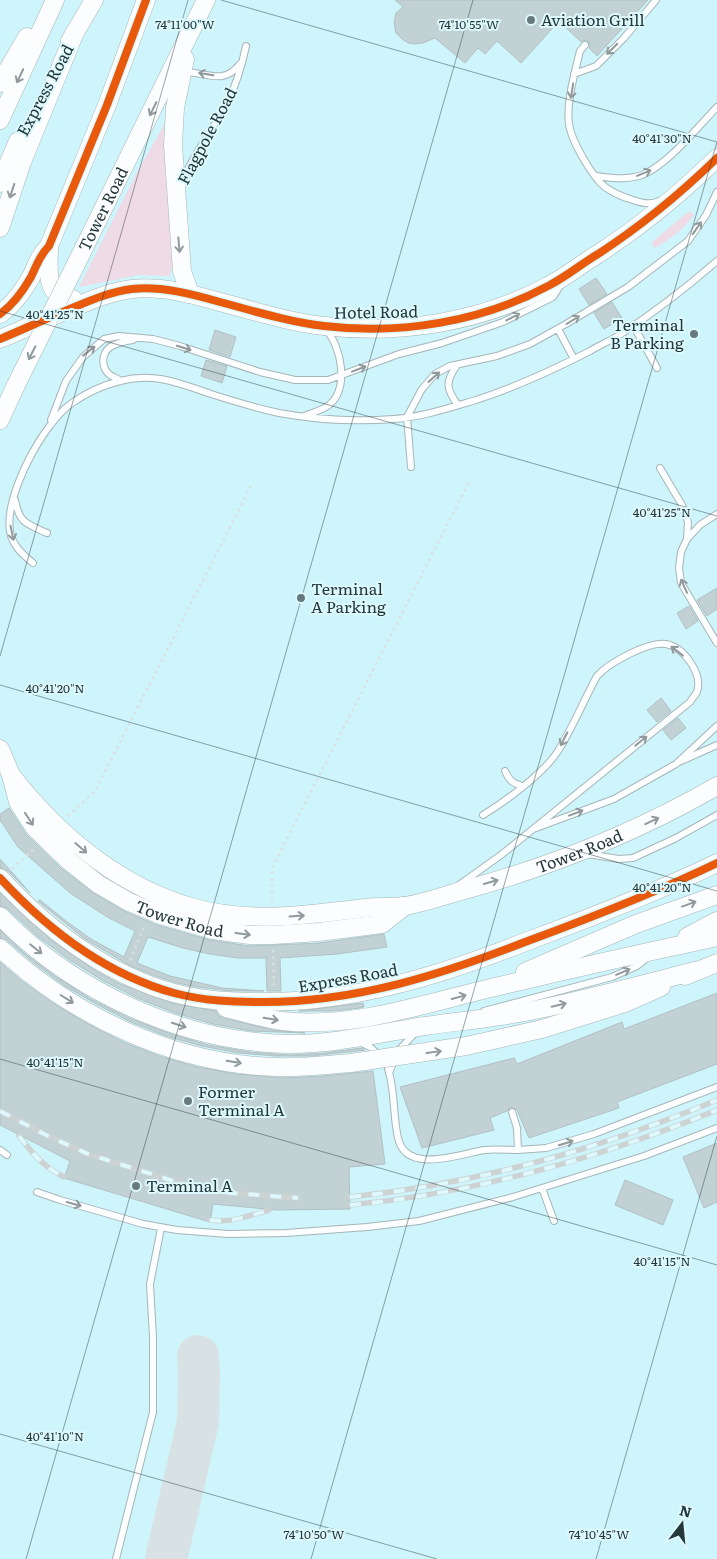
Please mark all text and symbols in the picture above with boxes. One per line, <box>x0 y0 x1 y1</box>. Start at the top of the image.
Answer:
place label: Aviation Grill <box>541 7 645 31</box>
marker: Aviation Grill <box>525 14 537 26</box>
text: 74°11'00"W <box>155 15 215 33</box>
text: 74°10'55"W <box>439 15 499 33</box>
street label: Express Road <box>10 39 78 140</box>
one-way arrow <box>606 43 619 55</box>
one-way arrow <box>14 68 24 83</box>
one-way arrow <box>199 69 215 79</box>
street label: Flagpole Road <box>170 82 242 188</box>
one-way arrow <box>566 82 576 98</box>
one-way arrow <box>148 101 157 116</box>
text: 40°41'30"N <box>632 129 692 147</box>
street label: Tower Road <box>71 162 133 255</box>
one-way arrow <box>636 168 651 178</box>
one-way arrow <box>7 182 16 198</box>
one-way arrow <box>692 221 702 235</box>
one-way arrow <box>174 237 184 253</box>
street label: Hotel Road <box>334 298 419 324</box>
text: 40°41'25"N <box>26 305 84 323</box>
one-way arrow <box>505 312 520 321</box>
place label: Terminal B Parking <box>610 312 684 354</box>
one-way arrow <box>565 315 579 325</box>
marker: Terminal B Parking <box>688 328 700 340</box>
one-way arrow <box>176 343 192 353</box>
one-way arrow <box>27 345 36 360</box>
one-way arrow <box>82 346 95 357</box>
one-way arrow <box>351 364 366 374</box>
one-way arrow <box>427 371 440 383</box>
text: 40°41'25"N <box>633 503 691 521</box>
one-way arrow <box>7 525 17 541</box>
place label: Terminal A Parking <box>311 576 386 618</box>
one-way arrow <box>678 579 688 594</box>
marker: Terminal A Parking <box>295 592 307 604</box>
one-way arrow <box>670 646 684 656</box>
text: 40°41'20"N <box>25 679 85 697</box>
one-way arrow <box>559 731 569 746</box>
one-way arrow <box>634 735 647 746</box>
one-way arrow <box>568 808 583 818</box>
one-way arrow <box>24 812 34 826</box>
one-way arrow <box>644 815 659 825</box>
street label: Tower Road <box>532 822 626 878</box>
one-way arrow <box>74 842 87 853</box>
one-way arrow <box>482 877 498 887</box>
text: 40°41'20"N <box>632 878 692 896</box>
street label: Tower Road <box>132 893 225 942</box>
one-way arrow <box>681 899 697 908</box>
one-way arrow <box>288 912 304 921</box>
one-way arrow <box>235 929 251 939</box>
one-way arrow <box>30 943 43 954</box>
street label: Express Road <box>296 956 400 998</box>
one-way arrow <box>615 967 630 976</box>
one-way arrow <box>451 992 467 1001</box>
one-way arrow <box>59 994 73 1004</box>
one-way arrow <box>550 1000 566 1009</box>
one-way arrow <box>263 1014 279 1024</box>
one-way arrow <box>171 1020 187 1030</box>
one-way arrow <box>426 1046 442 1056</box>
text: 40°41'15"N <box>26 1053 84 1071</box>
one-way arrow <box>225 1058 241 1068</box>
place label: Former Terminal A <box>198 1079 285 1121</box>
marker: Former Terminal A <box>182 1095 194 1107</box>
one-way arrow <box>558 1137 574 1147</box>
place label: Terminal A <box>146 1173 233 1197</box>
marker: Terminal A <box>130 1180 142 1192</box>
one-way arrow <box>66 1200 82 1210</box>
text: 40°41'15"N <box>633 1252 691 1270</box>
text: 40°41'10"N <box>26 1427 84 1445</box>
north arrow <box>657 1499 707 1549</box>
text: N <box>677 1499 695 1522</box>
text: 74°10'50"W <box>284 1525 344 1543</box>
text: 74°10'45"W <box>569 1525 629 1543</box>

